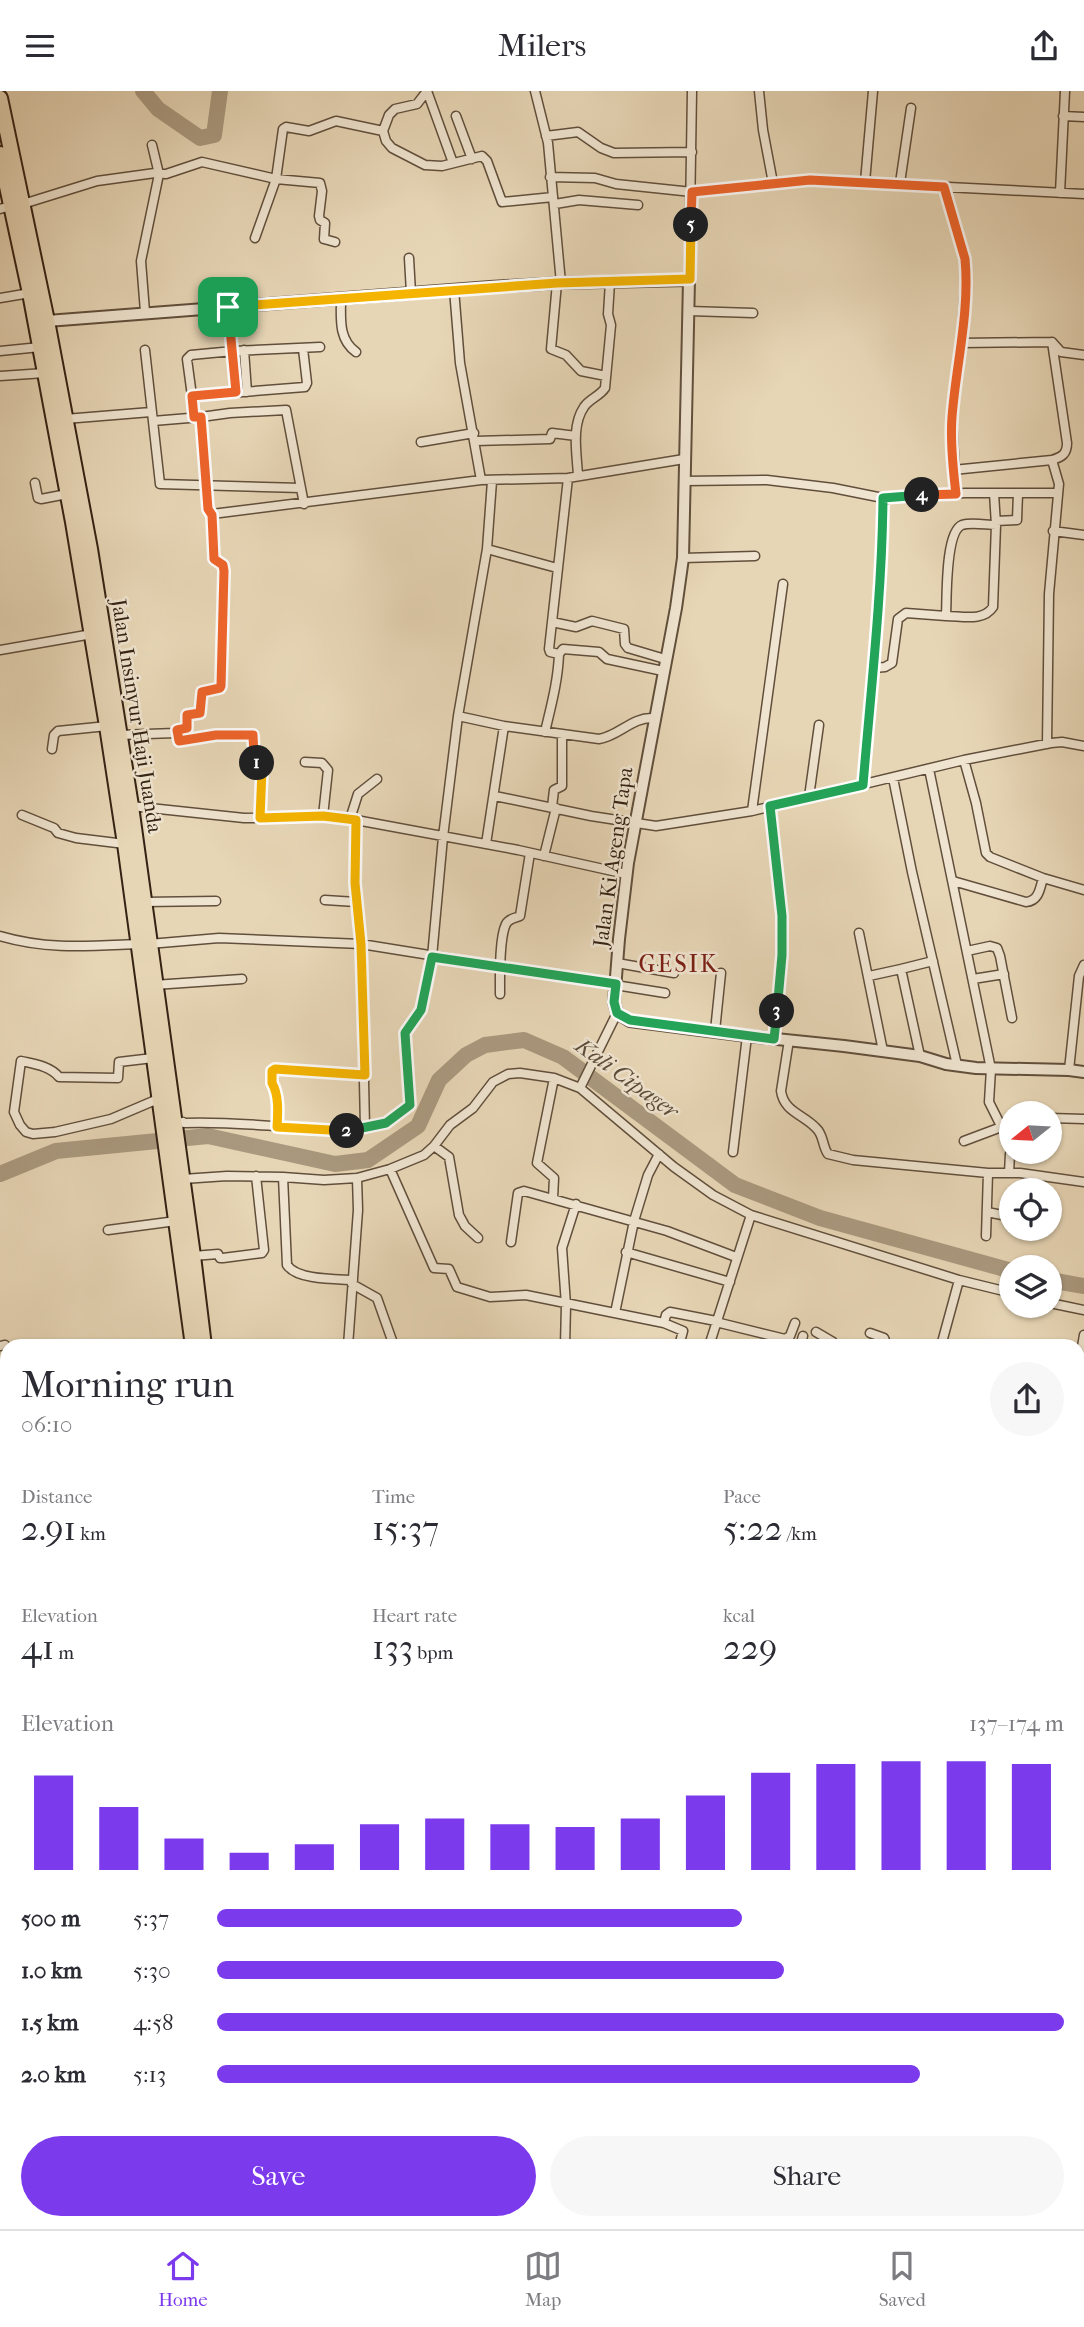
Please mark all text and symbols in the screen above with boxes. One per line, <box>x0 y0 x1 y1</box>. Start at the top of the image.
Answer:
icon: menu <box>21 27 59 65</box>
text: Milers <box>498 27 586 64</box>
icon: share <box>1025 27 1063 65</box>
pin: 5 <box>674 207 708 243</box>
text: 5 <box>686 213 695 235</box>
pin <box>198 277 258 337</box>
icon: arrive <box>209 288 247 326</box>
pin: 4 <box>904 477 940 513</box>
text: 4 <box>916 483 927 505</box>
street label: Jalan Insinyur Haji Juanda <box>106 595 167 835</box>
pin: 1 <box>240 745 274 781</box>
text: 1 <box>253 751 260 773</box>
street label: Jalan Ki Ageng Tapa <box>588 765 638 951</box>
district label: GESIK <box>639 950 719 978</box>
pin: 3 <box>760 993 794 1028</box>
text: 3 <box>773 999 780 1021</box>
water label: Kali Cipager <box>569 1030 685 1125</box>
north arrow <box>999 1101 1062 1164</box>
map controls <box>999 1101 1062 1318</box>
pin: 2 <box>330 1114 364 1149</box>
text: 2 <box>342 1119 351 1141</box>
button: locate <box>999 1178 1062 1241</box>
button: layers <box>999 1255 1062 1318</box>
text: Morning run <box>21 1362 234 1407</box>
button: share <box>990 1362 1064 1436</box>
text: 06:10 <box>21 1411 72 1438</box>
text: Distance <box>21 1486 92 1508</box>
text: Time <box>372 1486 415 1508</box>
text: Pace <box>723 1486 761 1508</box>
text: 2.91 <box>21 1508 76 1549</box>
text: 15:37 <box>372 1508 439 1549</box>
text: 5:22 <box>723 1508 783 1549</box>
text: km <box>76 1523 106 1545</box>
text: /km <box>783 1523 817 1545</box>
text: Elevation <box>21 1605 98 1627</box>
text: Heart rate <box>372 1605 457 1627</box>
text: kcal <box>723 1605 755 1627</box>
text: 41 <box>21 1627 54 1668</box>
text: 133 <box>372 1627 413 1668</box>
text: 229 <box>723 1627 777 1668</box>
text: m <box>54 1642 74 1664</box>
text: bpm <box>413 1642 453 1664</box>
text: Elevation <box>21 1710 114 1737</box>
text: 137–174 m <box>969 1710 1064 1737</box>
text: 500 m <box>21 1905 80 1932</box>
text: 5:37 <box>133 1905 169 1932</box>
text: 1.0 km <box>21 1957 82 1984</box>
text: 5:30 <box>133 1957 171 1984</box>
text: 1.5 km <box>21 2009 79 2036</box>
text: 4:58 <box>133 2009 174 2036</box>
text: 2.0 km <box>21 2061 86 2088</box>
text: 5:13 <box>133 2061 166 2088</box>
button: Save <box>21 2136 536 2216</box>
button: Share <box>550 2136 1064 2216</box>
tab: Home <box>158 2247 208 2311</box>
tab: Map <box>524 2247 562 2311</box>
tab: Saved <box>879 2247 926 2311</box>

